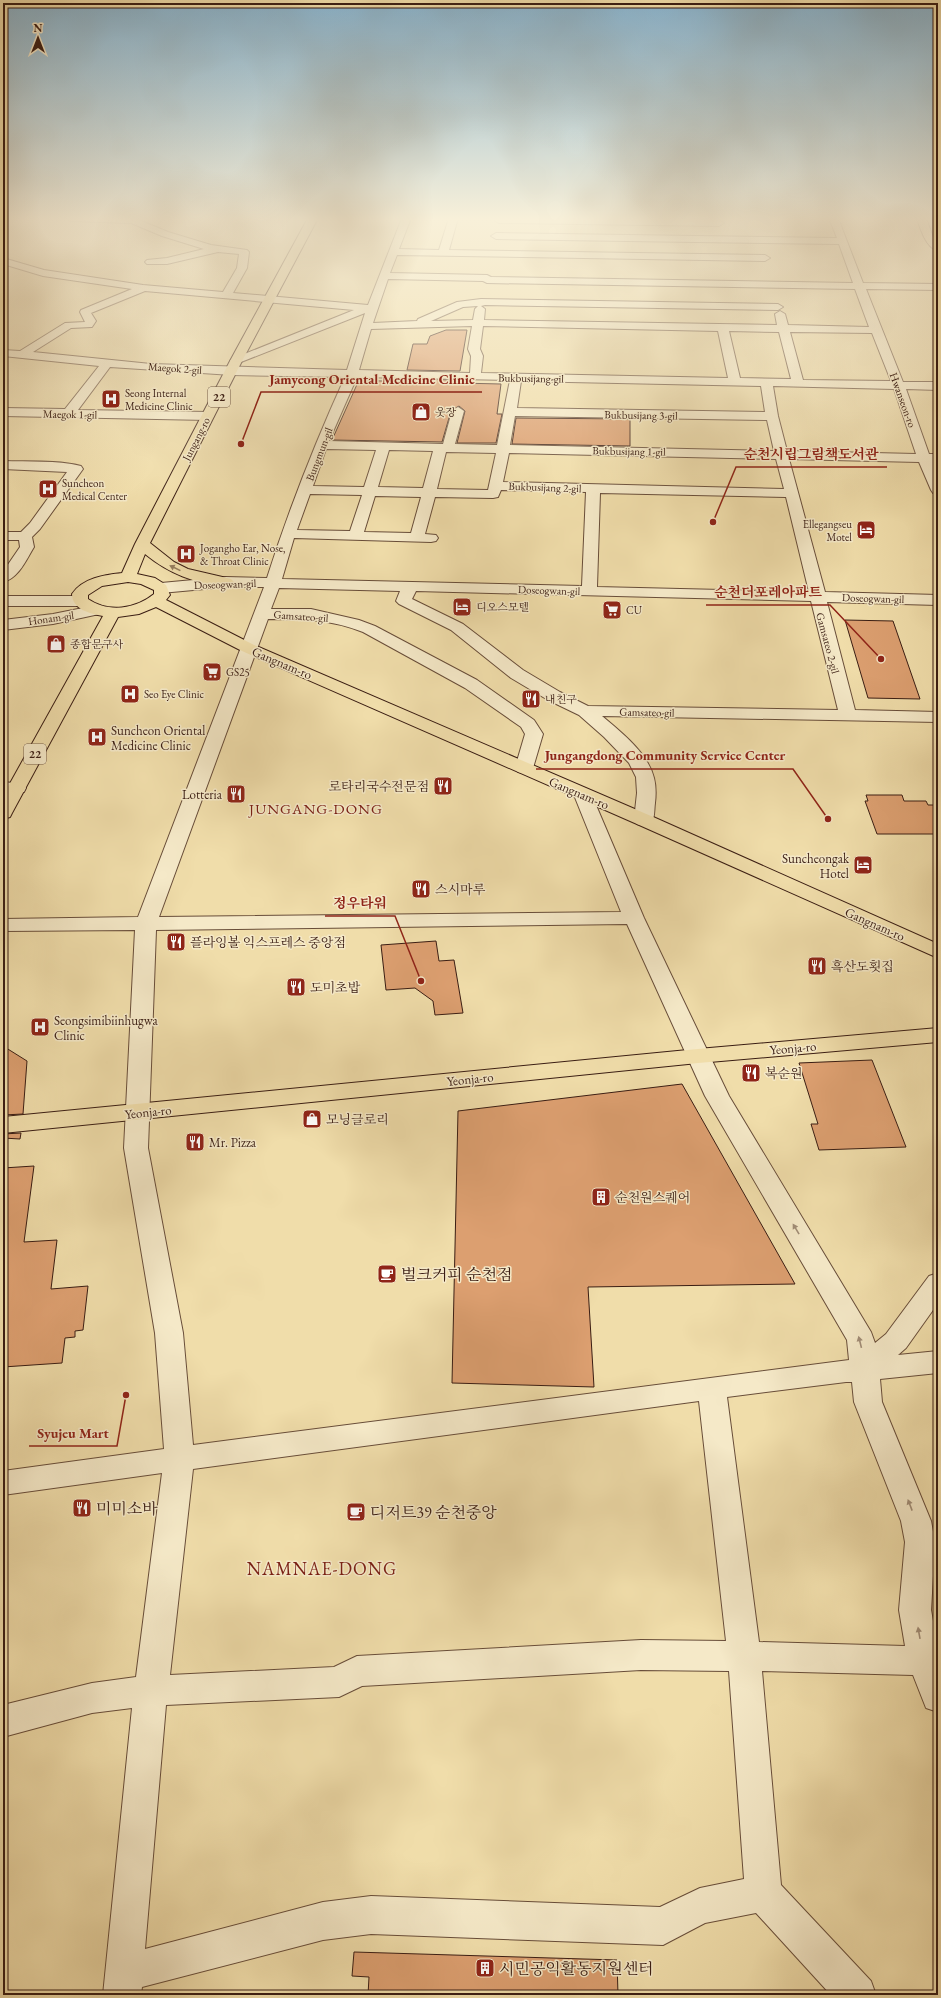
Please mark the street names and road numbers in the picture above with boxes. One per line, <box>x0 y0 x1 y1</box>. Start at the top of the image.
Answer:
street label: Maegok 2-gil <box>147 359 203 377</box>
street label: Bukbusijang-gil <box>498 370 564 386</box>
street label: Hwanseon-ro <box>887 371 920 430</box>
road number: 22 <box>208 387 230 407</box>
street label: Maegok 1-gil <box>43 407 98 421</box>
street label: Bukbusijang 3-gil <box>604 407 678 423</box>
street label: Jungang-ro <box>179 414 213 464</box>
street label: Bungmun-gil <box>302 425 336 483</box>
street label: Bukbusijang 1-gil <box>592 443 666 459</box>
street label: Bukbusijang 2-gil <box>508 479 582 495</box>
street label: Doseogwan-gil <box>194 576 257 592</box>
street label: Doseogwan-gil <box>518 582 581 598</box>
street label: Doseogwan-gil <box>842 590 905 606</box>
street label: Gamsateo-gil <box>273 607 329 625</box>
street label: Honam-gil <box>27 608 75 628</box>
street label: Gamsateo 2-gil <box>813 611 843 675</box>
street label: Gangnam-ro <box>249 643 315 683</box>
street label: Gamsateo-gil <box>619 705 675 719</box>
road number: 22 <box>24 744 46 764</box>
street label: Gangnam-ro <box>546 773 612 813</box>
street label: Gangnam-ro <box>842 903 908 945</box>
street label: Yeonja-ro <box>769 1037 817 1059</box>
street label: Yeonja-ro <box>446 1068 494 1090</box>
street label: Yeonja-ro <box>124 1101 172 1123</box>

